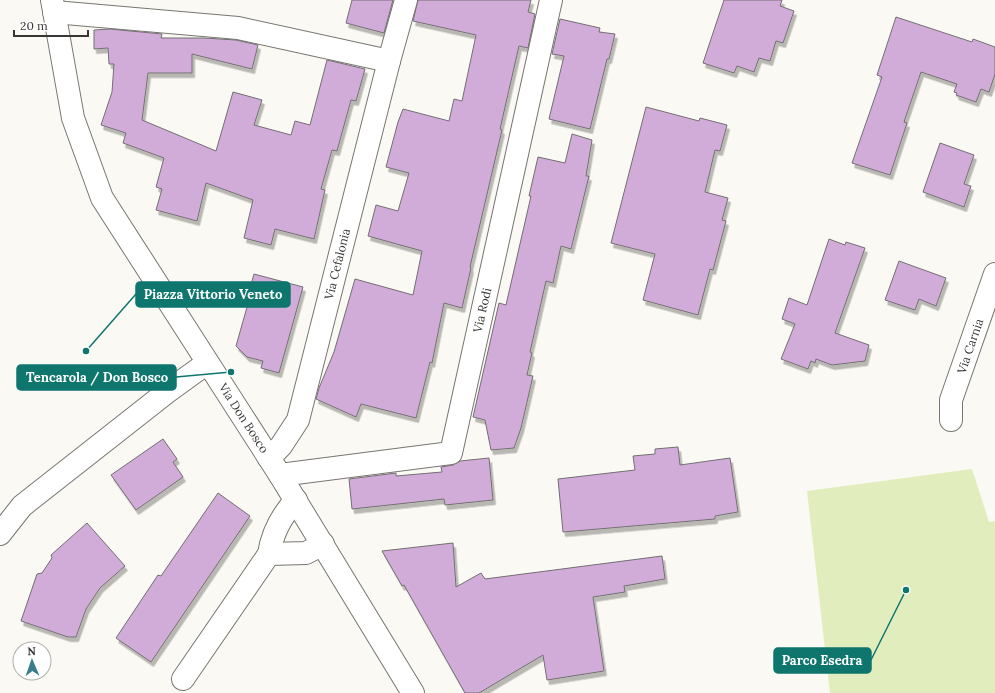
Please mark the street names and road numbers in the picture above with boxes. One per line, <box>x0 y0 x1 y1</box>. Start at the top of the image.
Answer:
street label: Via Cefalonia <box>321 227 353 302</box>
street label: Via Rodi <box>469 286 494 335</box>
street label: Via Carnia <box>953 317 986 376</box>
street label: Via Don Bosco <box>215 379 272 456</box>

